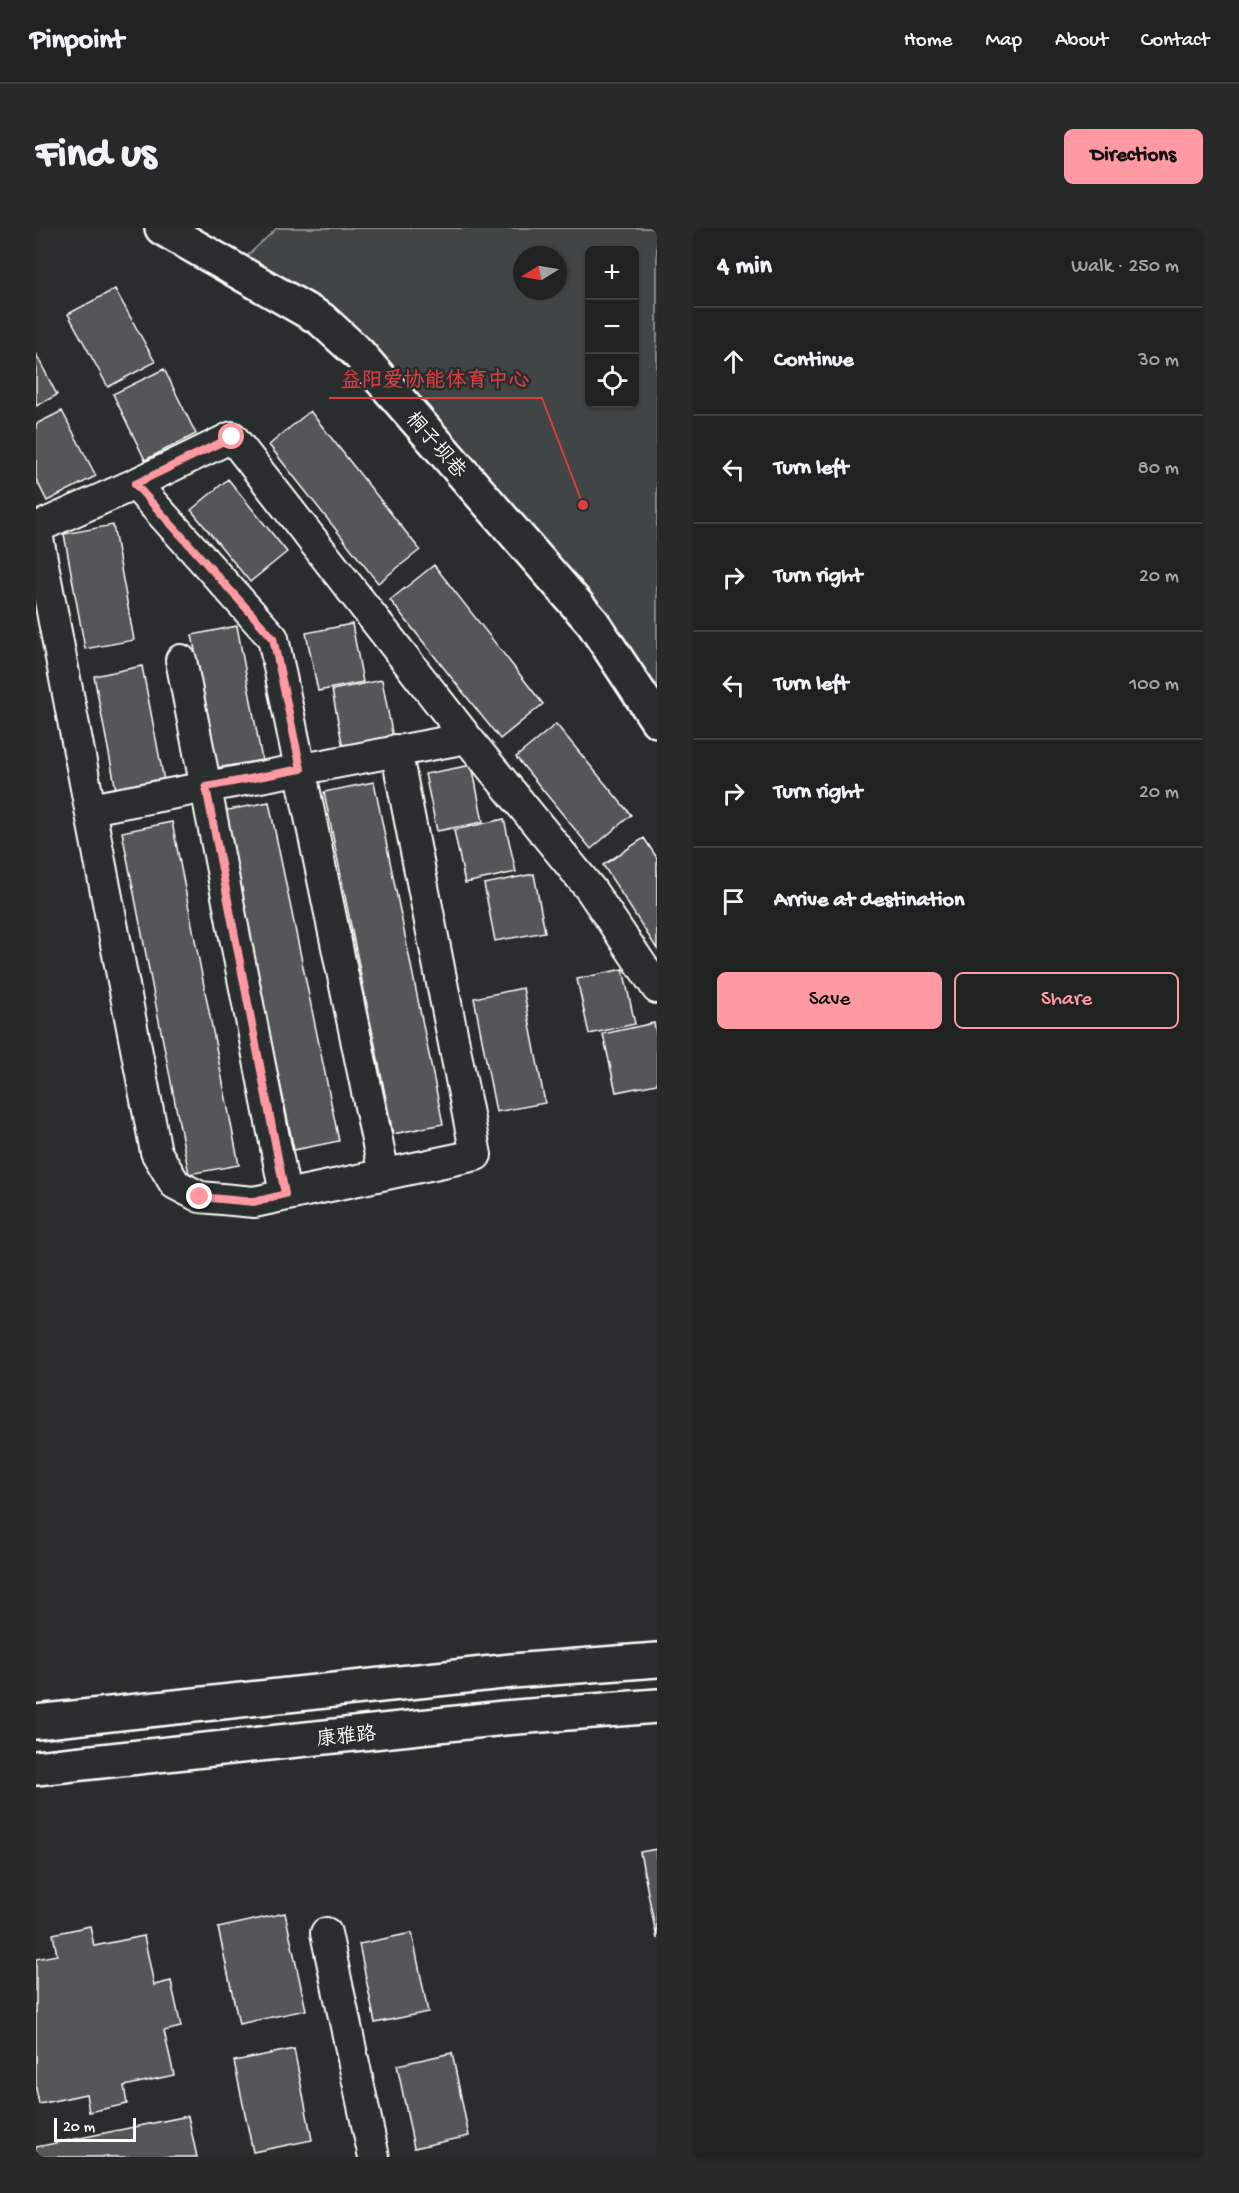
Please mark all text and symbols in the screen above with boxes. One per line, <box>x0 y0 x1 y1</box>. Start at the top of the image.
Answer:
text: Pinpoint <box>30 25 124 58</box>
text: Home <box>904 29 952 54</box>
text: Map <box>985 29 1022 54</box>
text: About <box>1055 29 1108 54</box>
text: Contact <box>1141 29 1209 54</box>
button: Directions <box>1064 129 1203 184</box>
text: Find us <box>36 132 156 181</box>
north arrow <box>513 246 567 300</box>
map controls <box>585 246 639 408</box>
button: + <box>585 246 639 300</box>
text: 4 min <box>717 252 772 283</box>
text: Walk · 250 m <box>1071 256 1179 279</box>
button: − <box>585 300 639 354</box>
icon: ahead <box>717 345 750 378</box>
text: Continue <box>774 348 854 374</box>
text: 30 m <box>1138 350 1179 373</box>
button: locate <box>585 354 639 408</box>
callout: 益阳爱协能体育中心 <box>329 359 542 398</box>
text: 益阳爱协能体育中心 <box>341 368 530 395</box>
street label: 桐子坝巷 <box>399 407 471 485</box>
route start <box>218 423 244 449</box>
icon: left <box>717 453 750 486</box>
text: Turn left <box>774 456 848 482</box>
text: 80 m <box>1138 458 1179 481</box>
icon: right <box>717 561 750 594</box>
text: Turn right <box>774 564 862 590</box>
text: 20 m <box>1139 566 1179 589</box>
icon: left <box>717 669 750 702</box>
text: Turn left <box>774 672 848 698</box>
text: 100 m <box>1129 674 1179 697</box>
icon: right <box>717 777 750 810</box>
text: Turn right <box>774 780 862 806</box>
text: 20 m <box>1139 782 1179 805</box>
icon: arrive <box>717 885 750 918</box>
text: Arrive at destination <box>774 888 964 914</box>
button: Save <box>717 972 942 1029</box>
button: Share <box>954 972 1179 1029</box>
route end <box>186 1183 212 1209</box>
street label: 康雅路 <box>315 1722 378 1753</box>
scale bar <box>54 2115 136 2142</box>
text: 20 m <box>63 2119 95 2138</box>

